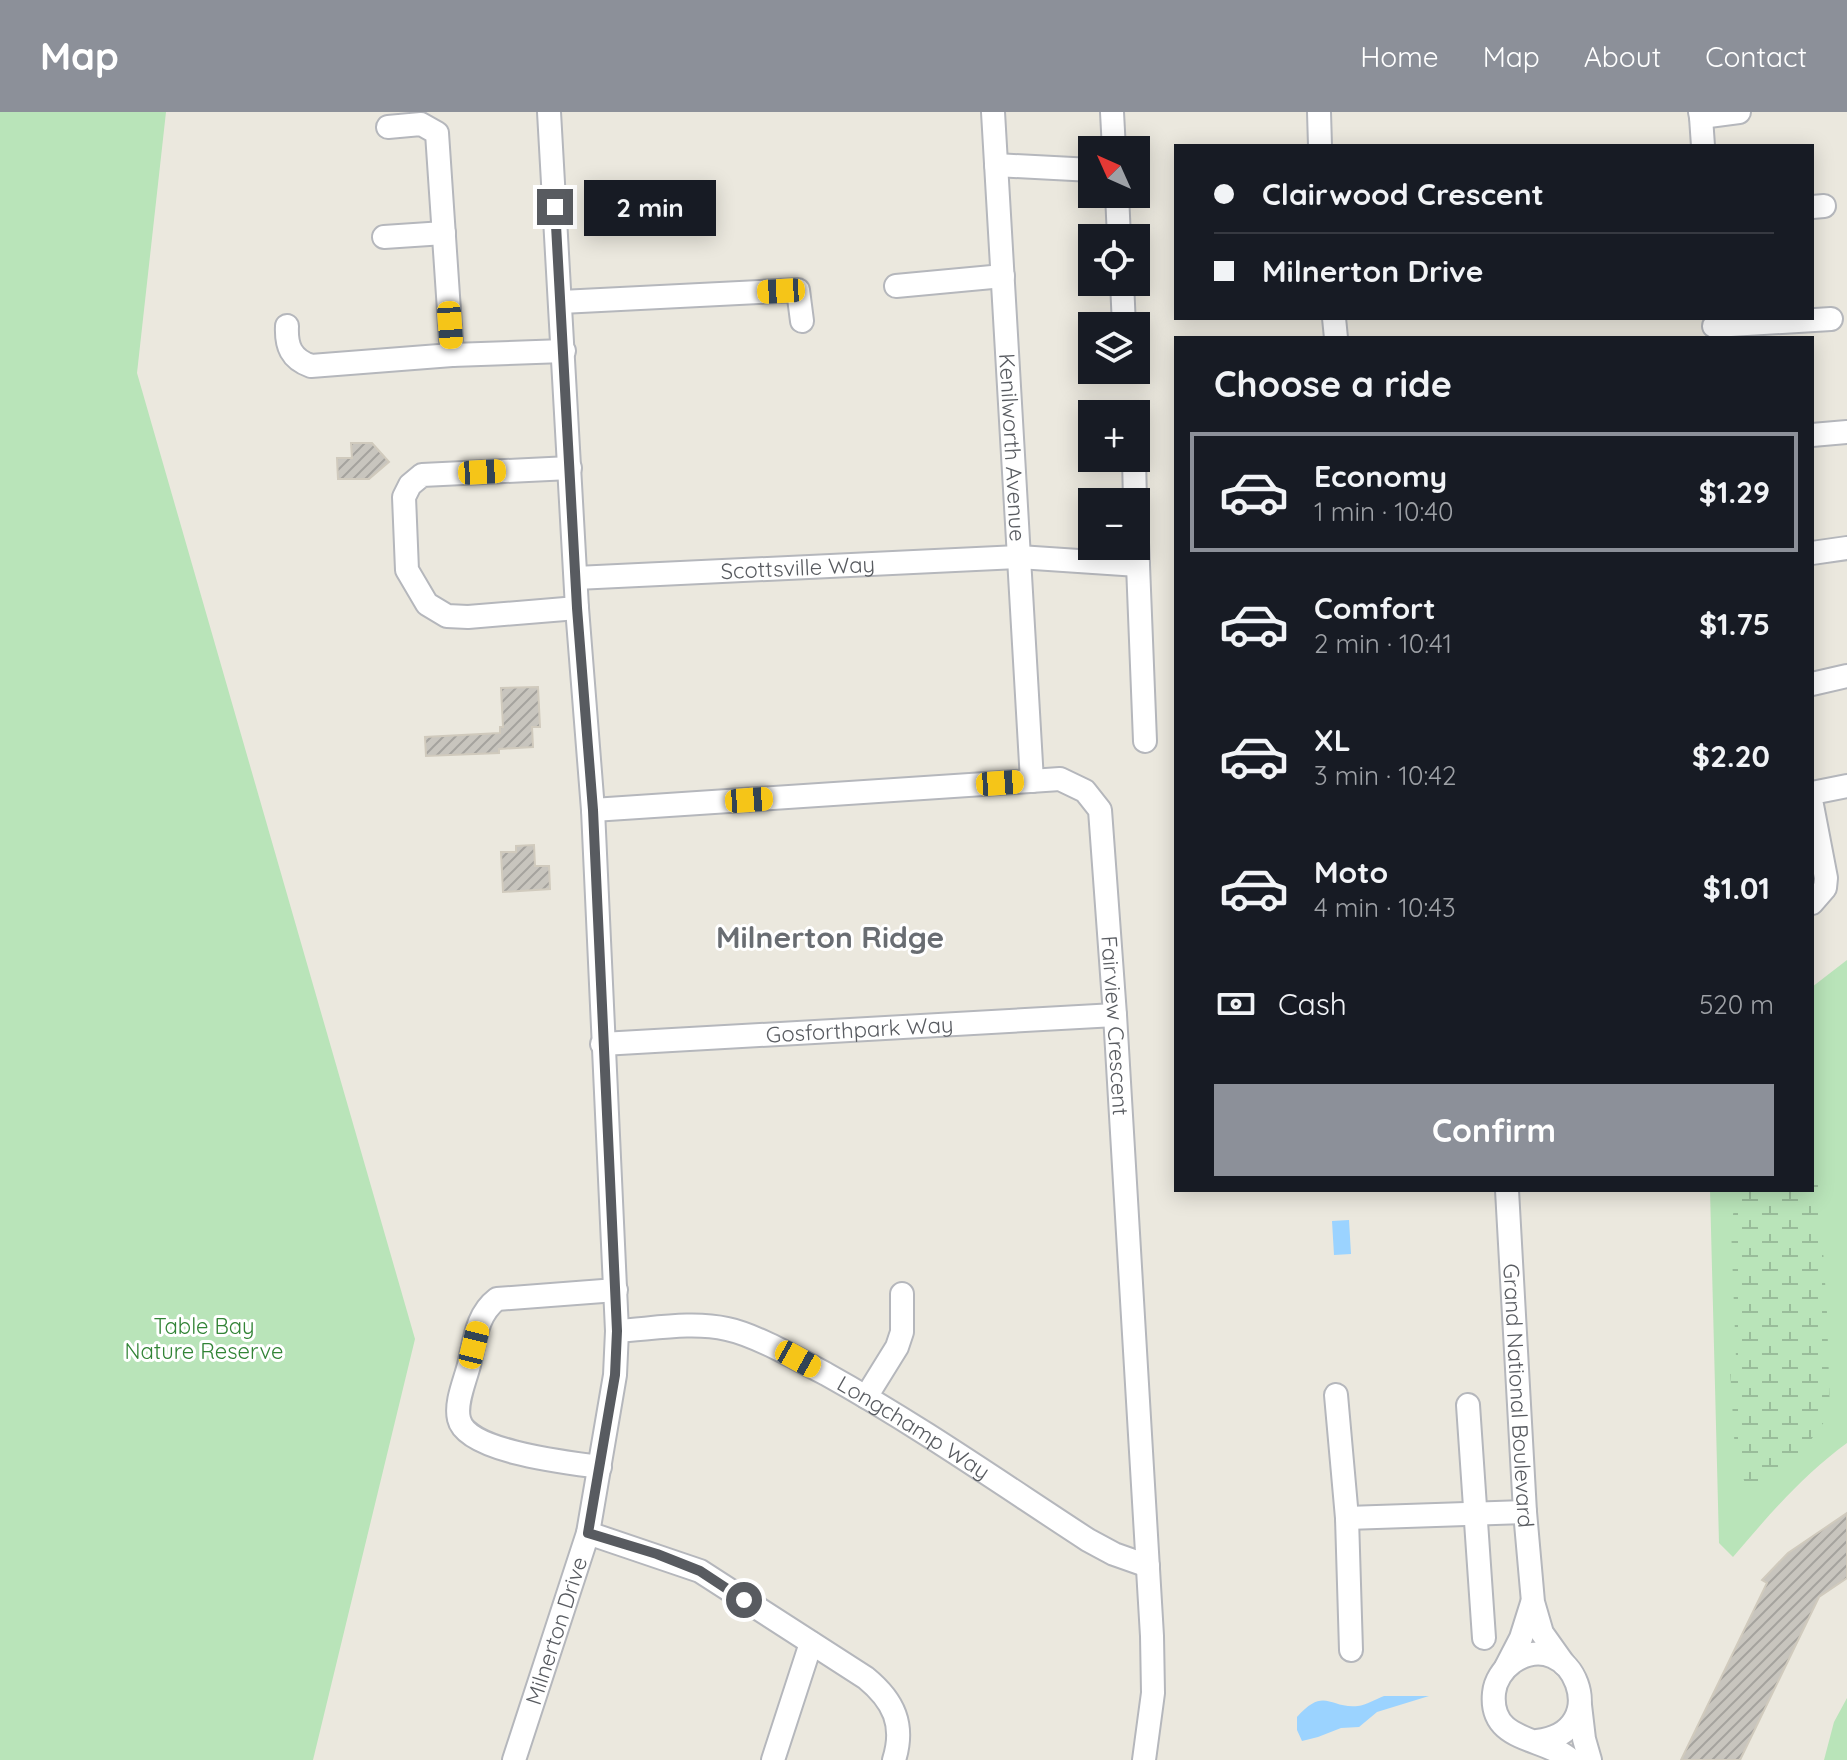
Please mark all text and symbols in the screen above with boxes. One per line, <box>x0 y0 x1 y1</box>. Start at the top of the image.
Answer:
text: Map <box>40 32 119 80</box>
text: Home <box>1360 39 1439 74</box>
text: Map <box>1483 39 1540 74</box>
text: About <box>1584 39 1661 74</box>
text: Contact <box>1705 39 1807 74</box>
north arrow <box>1078 136 1150 208</box>
map controls <box>1078 136 1150 560</box>
text: Clairwood Crescent <box>1262 175 1544 213</box>
callout: 2 min <box>583 179 715 235</box>
route end <box>537 189 573 225</box>
text: 2 min <box>616 191 684 224</box>
button: locate <box>1078 224 1150 296</box>
text: Milnerton Drive <box>1262 252 1483 290</box>
car <box>756 278 806 304</box>
car <box>436 300 464 350</box>
button: layers <box>1078 312 1150 384</box>
street label: Kenilworth Avenue <box>993 352 1032 542</box>
text: Choose a ride <box>1214 361 1452 406</box>
button: + <box>1078 400 1150 472</box>
icon: car <box>1218 456 1290 528</box>
text: Economy <box>1314 457 1447 495</box>
car <box>457 459 507 485</box>
text: $1.29 <box>1699 473 1770 511</box>
button: − <box>1078 488 1150 560</box>
text: 1 min · 10:40 <box>1314 495 1453 528</box>
street label: Scottsville Way <box>720 550 876 585</box>
icon: car <box>1218 588 1290 660</box>
text: Comfort <box>1314 589 1435 627</box>
text: $1.75 <box>1699 605 1770 643</box>
text: 2 min · 10:41 <box>1314 627 1452 660</box>
icon: car <box>1218 720 1290 792</box>
text: XL <box>1314 721 1351 759</box>
text: $2.20 <box>1692 737 1770 775</box>
text: 3 min · 10:42 <box>1314 759 1456 792</box>
car <box>975 769 1025 797</box>
car <box>724 786 774 814</box>
icon: car <box>1218 852 1290 924</box>
text: Moto <box>1314 853 1388 891</box>
text: $1.01 <box>1703 869 1770 907</box>
text: 4 min · 10:43 <box>1314 891 1456 924</box>
district label: Milnerton Ridge <box>716 918 944 956</box>
street label: Fairview Crescent <box>1095 935 1135 1116</box>
icon: cash <box>1214 982 1258 1026</box>
text: Cash <box>1278 985 1347 1023</box>
text: 520 m <box>1699 988 1774 1021</box>
street label: Gosforthpark Way <box>765 1010 954 1049</box>
button: Confirm <box>1214 1084 1774 1176</box>
street label: Grand National Boulevard <box>1497 1263 1540 1529</box>
park label: Table Bay Nature Reserve <box>124 1312 284 1365</box>
car <box>457 1319 491 1371</box>
car <box>771 1337 825 1381</box>
street label: Longchamp Way <box>832 1369 995 1485</box>
street label: Milnerton Drive <box>519 1553 593 1708</box>
route start <box>726 1582 762 1618</box>

